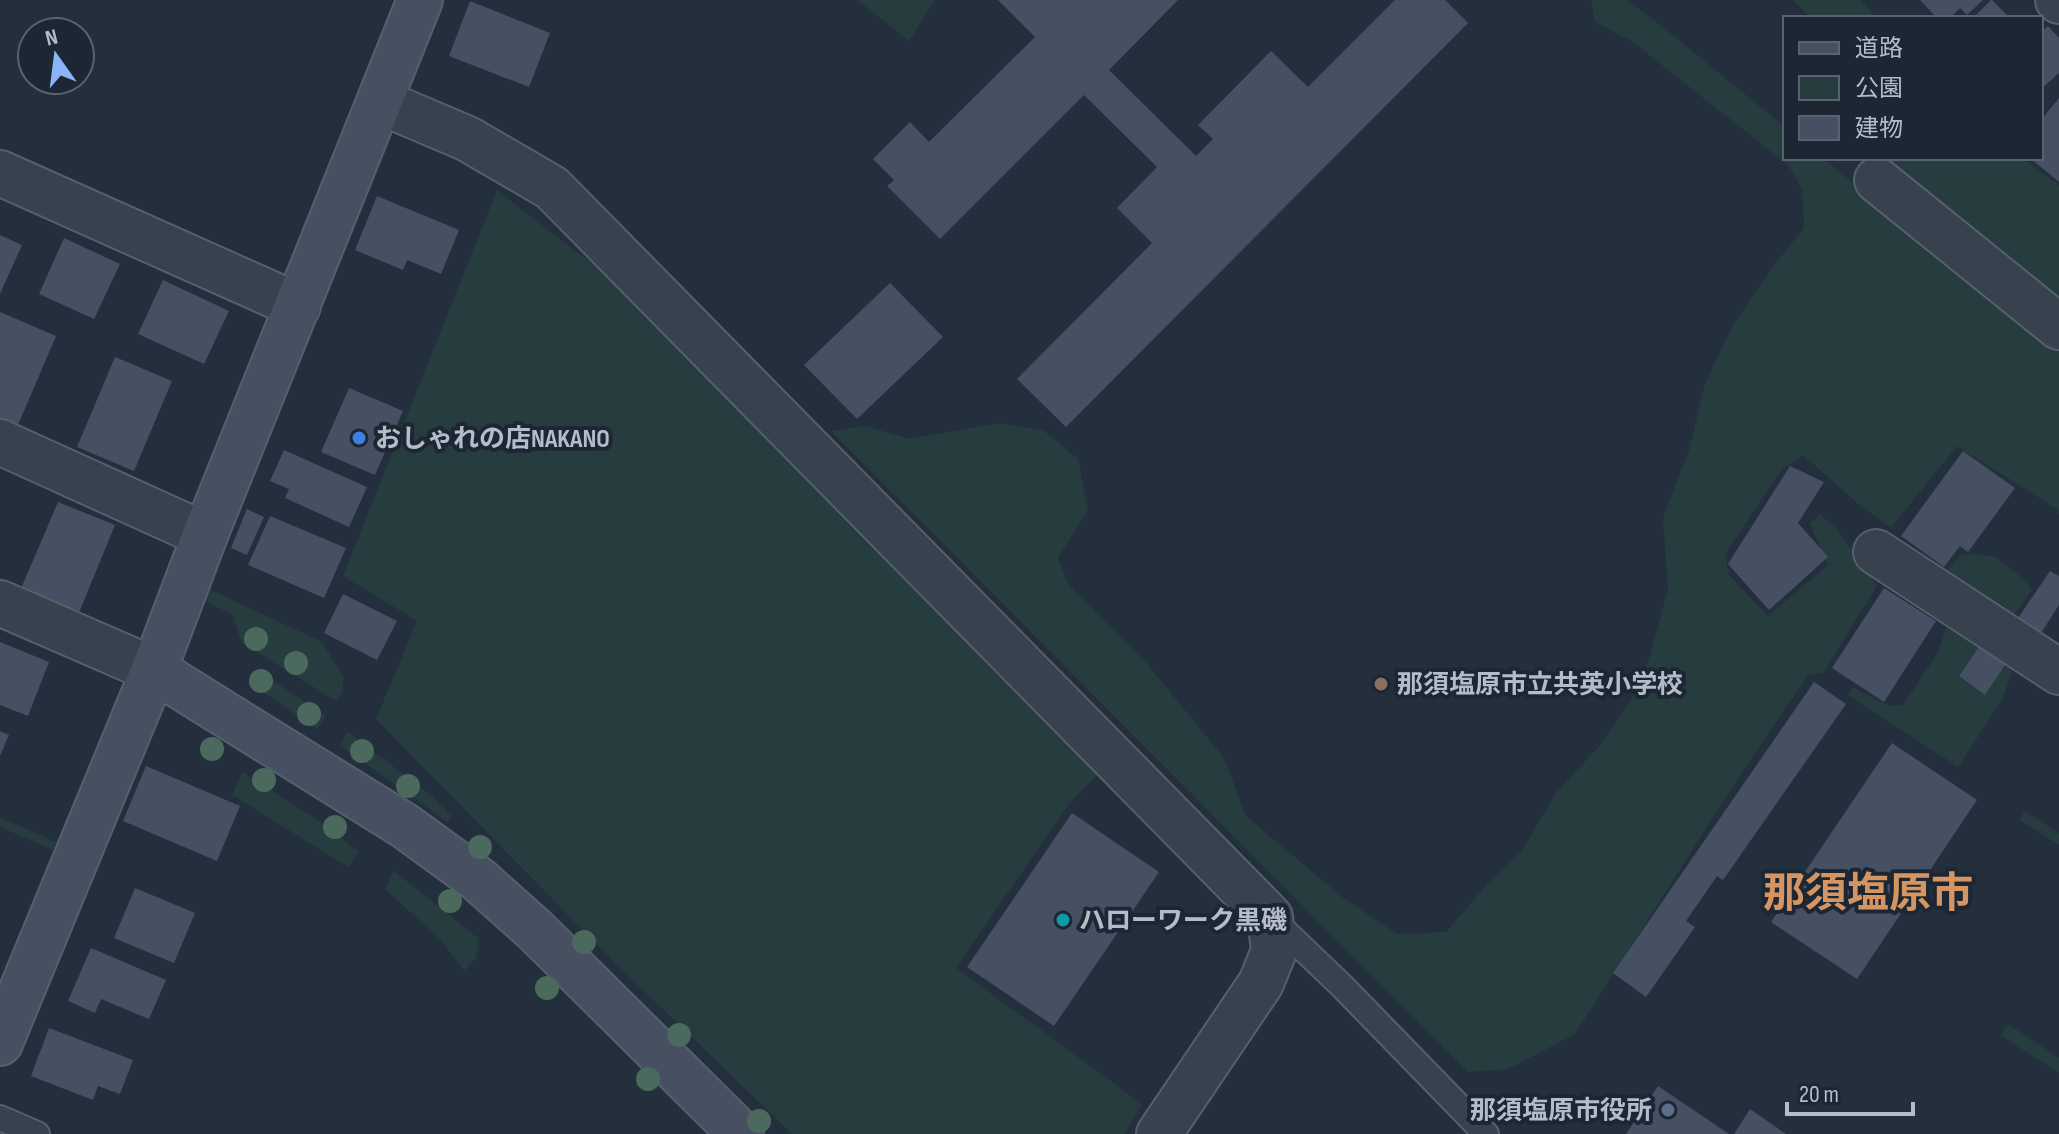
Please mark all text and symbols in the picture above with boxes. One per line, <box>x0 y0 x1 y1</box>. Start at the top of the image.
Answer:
north arrow <box>16 16 96 96</box>
legend <box>1783 16 2043 160</box>
text: N <box>43 24 60 53</box>
text: 道路 <box>1855 34 1903 63</box>
text: 公園 <box>1855 74 1903 103</box>
text: 建物 <box>1855 114 1903 143</box>
place label: おしゃれの店NAKANO <box>375 424 610 455</box>
marker: おしゃれの店NAKANO <box>350 429 368 447</box>
place label: 那須塩原市立共英小学校 <box>1397 670 1683 701</box>
marker: 那須塩原市立共英小学校 <box>1372 675 1390 693</box>
district label: 那須塩原市 <box>1763 869 1973 920</box>
place label: ハローワーク黒磯 <box>1079 906 1287 937</box>
marker: ハローワーク黒磯 <box>1054 911 1072 929</box>
scale bar <box>1787 1066 1913 1116</box>
text: 20 m <box>1799 1080 1839 1109</box>
place label: 那須塩原市役所 <box>1470 1096 1652 1127</box>
marker: 那須塩原市役所 <box>1659 1101 1677 1119</box>

